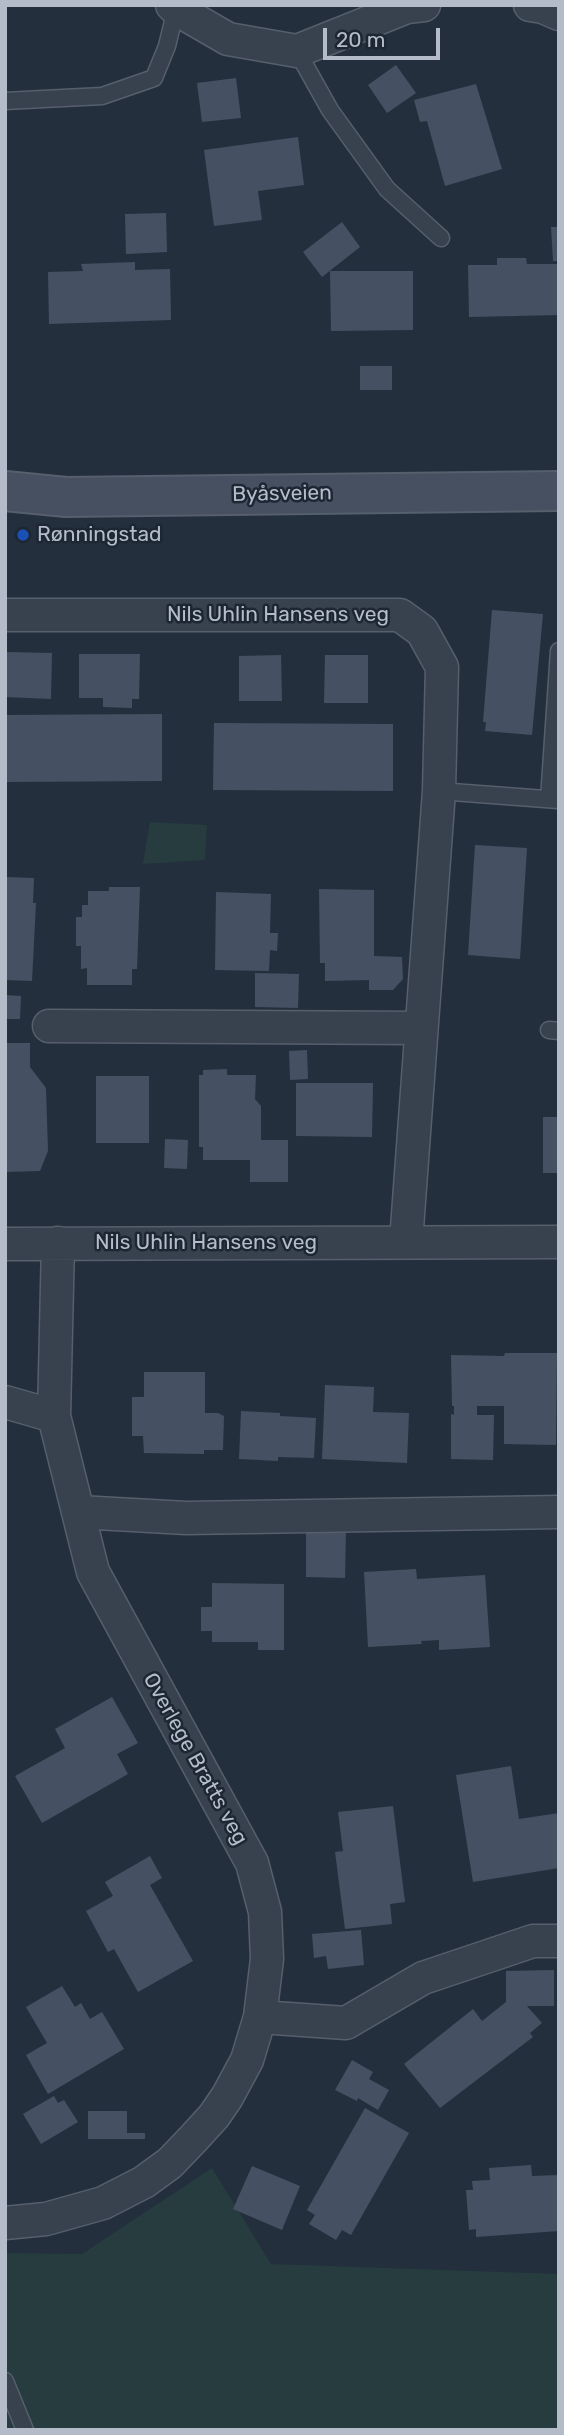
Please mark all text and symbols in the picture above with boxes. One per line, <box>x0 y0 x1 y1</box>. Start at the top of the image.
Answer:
scale bar <box>326 14 443 58</box>
text: 20 m <box>336 27 385 52</box>
street label: Byåsveien <box>232 481 332 507</box>
place label: Rønningstad <box>37 522 161 548</box>
marker: Rønningstad <box>15 527 31 543</box>
street label: Nils Uhlin Hansens veg <box>167 602 389 628</box>
street label: Nils Uhlin Hansens veg <box>95 1230 317 1256</box>
street label: Overlege Bratts veg <box>137 1669 253 1849</box>

